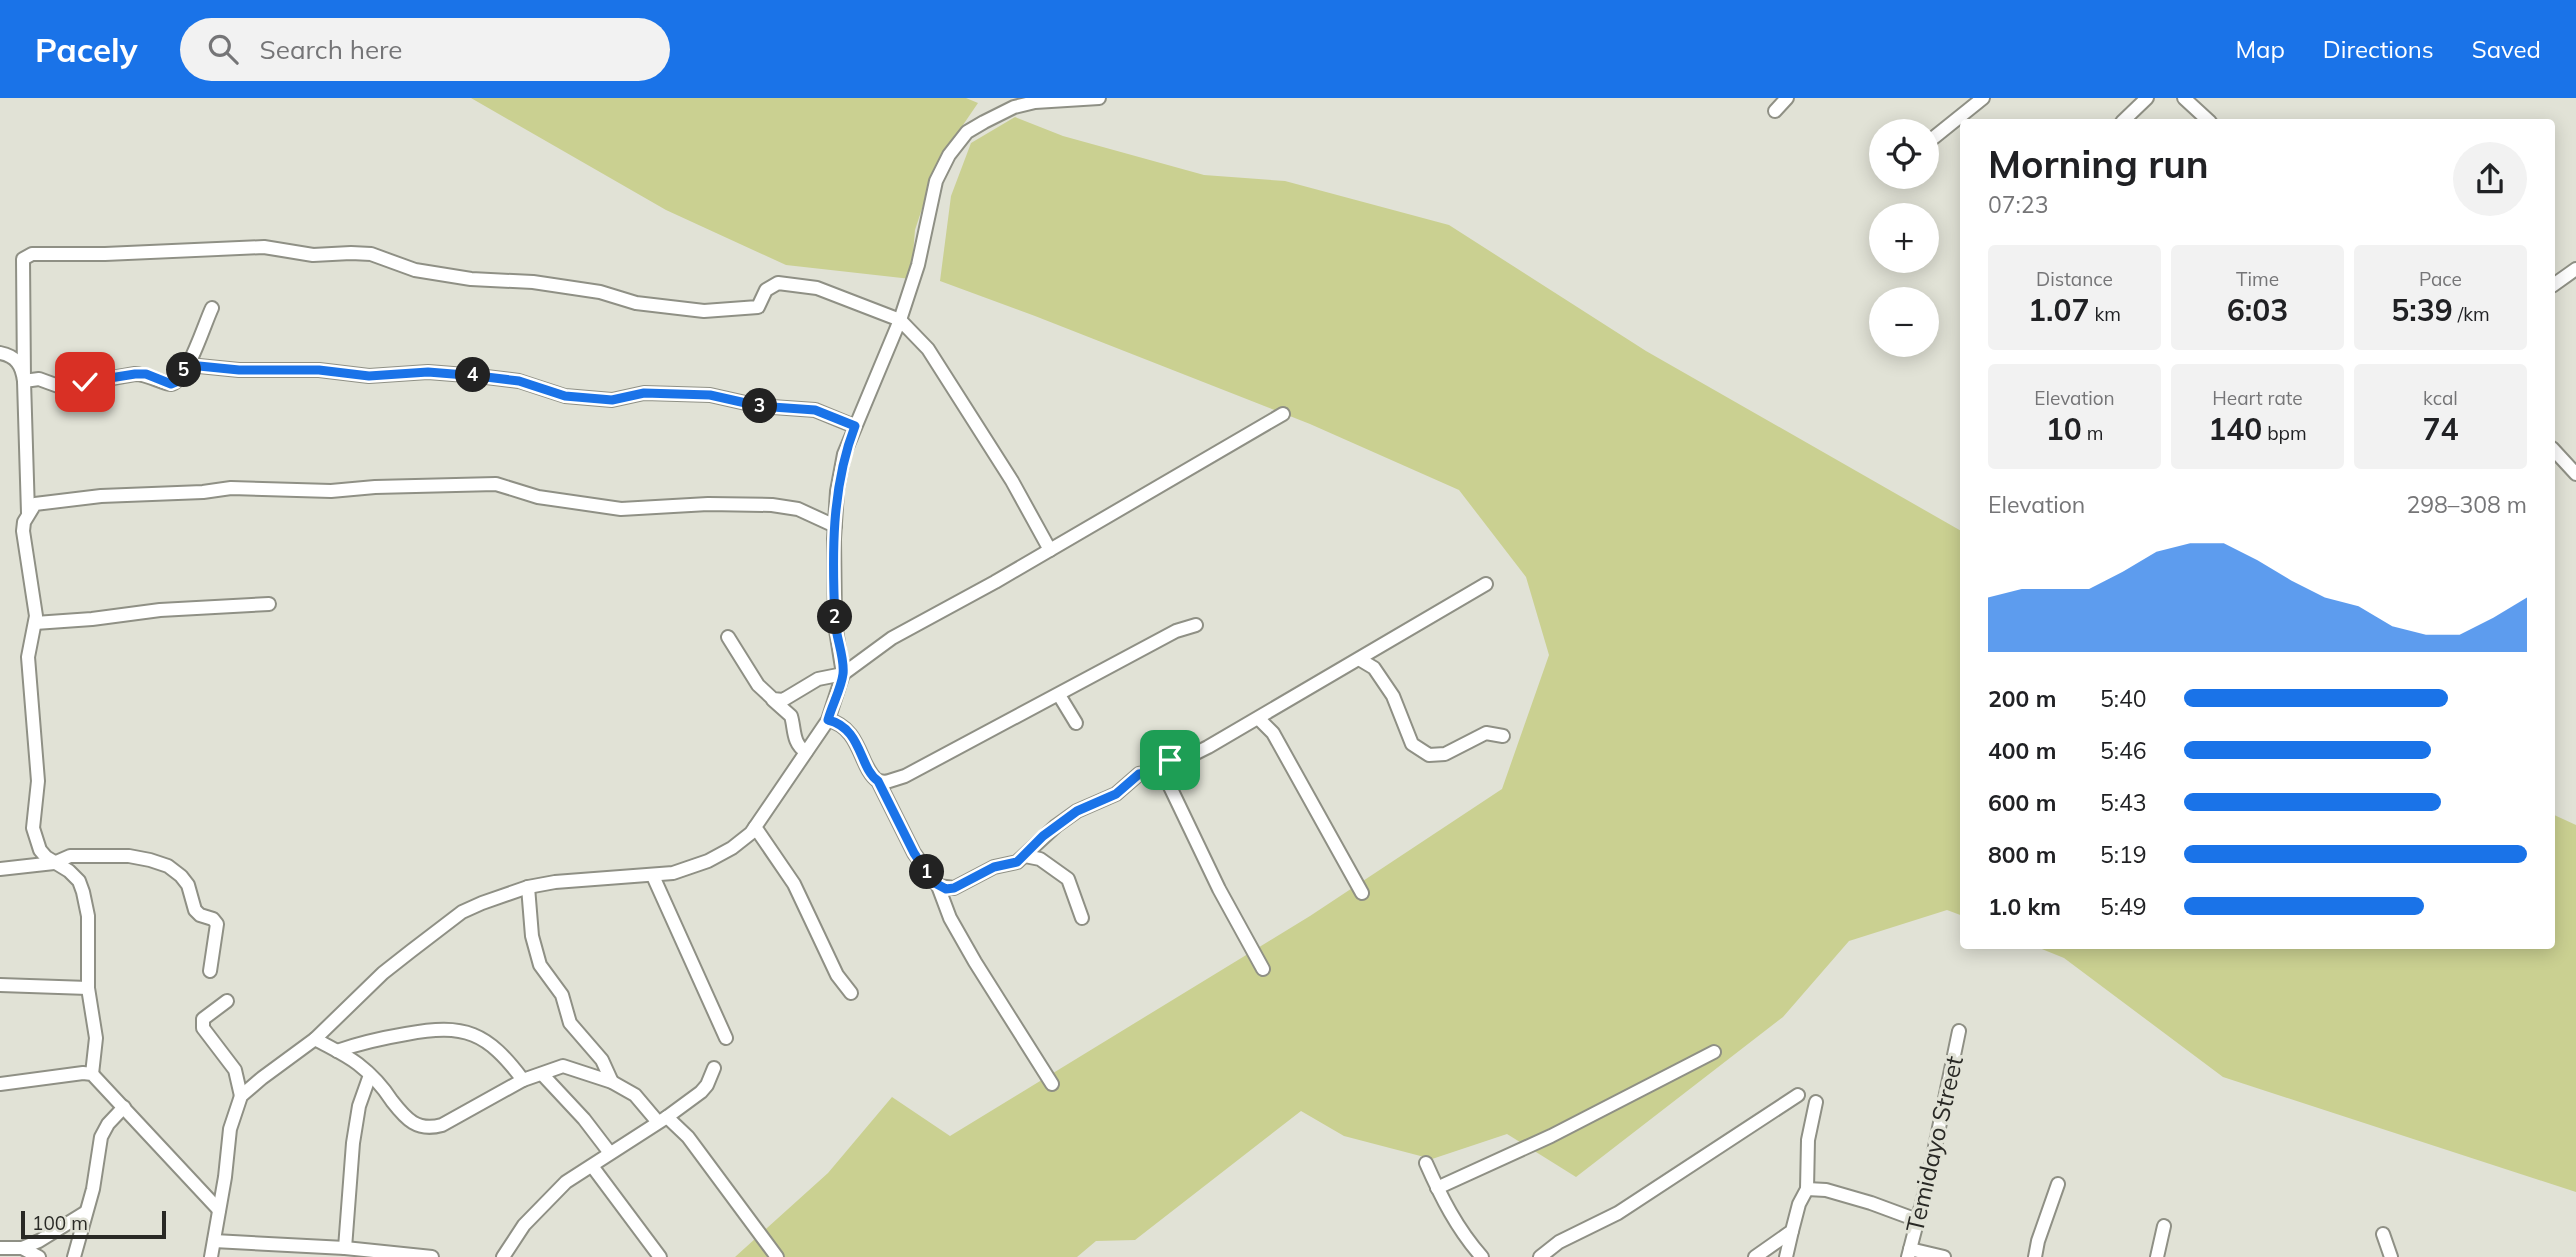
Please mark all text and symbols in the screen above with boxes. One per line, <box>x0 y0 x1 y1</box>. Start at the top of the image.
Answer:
search box <box>180 18 670 81</box>
text: Pacely <box>35 29 138 70</box>
icon: search <box>204 30 242 68</box>
text: Search here <box>260 33 403 66</box>
text: Map <box>2235 34 2285 64</box>
text: Directions <box>2323 34 2434 64</box>
text: Saved <box>2472 34 2541 64</box>
map controls <box>1869 119 1939 357</box>
button: locate <box>1869 119 1939 189</box>
text: Morning run <box>1988 140 2209 188</box>
button: share <box>2453 142 2527 216</box>
text: 07:23 <box>1988 190 2048 219</box>
button: + <box>1869 203 1939 273</box>
text: Distance <box>2036 267 2113 291</box>
text: Time <box>2236 267 2279 291</box>
text: Pace <box>2419 267 2462 291</box>
button: − <box>1869 287 1939 357</box>
text: 1.07 <box>2028 291 2090 329</box>
text: 6:03 <box>2227 291 2288 329</box>
text: 5:39 <box>2391 291 2453 329</box>
text: km <box>2090 302 2121 326</box>
text: /km <box>2453 302 2490 326</box>
pin <box>55 352 115 412</box>
pin: 5 <box>166 352 202 388</box>
text: 5 <box>178 357 189 381</box>
pin: 4 <box>456 358 490 392</box>
text: 4 <box>467 362 478 386</box>
icon: check <box>66 363 104 401</box>
text: Elevation <box>2034 386 2115 410</box>
text: Heart rate <box>2212 386 2303 410</box>
text: kcal <box>2423 386 2458 410</box>
pin: 3 <box>742 388 778 424</box>
text: 3 <box>754 393 765 417</box>
text: 10 <box>2046 410 2082 448</box>
text: 140 <box>2208 410 2262 448</box>
text: 74 <box>2423 410 2459 448</box>
text: m <box>2082 421 2103 445</box>
text: bpm <box>2262 421 2307 445</box>
text: Elevation <box>1988 490 2085 519</box>
text: 298–308 m <box>2406 490 2527 519</box>
pin: 2 <box>818 600 852 634</box>
text: 2 <box>829 604 840 628</box>
text: 200 m <box>1988 684 2056 713</box>
text: 5:40 <box>2100 684 2147 713</box>
pin <box>1140 730 1200 790</box>
text: 400 m <box>1988 736 2056 765</box>
text: 5:46 <box>2100 736 2147 765</box>
icon: arrive <box>1151 741 1189 779</box>
text: 600 m <box>1988 788 2056 817</box>
text: 5:43 <box>2100 788 2147 817</box>
text: 800 m <box>1988 840 2056 869</box>
text: 5:19 <box>2100 840 2147 869</box>
pin: 1 <box>909 854 944 890</box>
text: 1 <box>921 859 932 883</box>
text: 1.0 km <box>1988 892 2061 921</box>
text: 5:49 <box>2100 892 2147 921</box>
street label: Temidayo Street <box>1899 1053 1969 1235</box>
scale bar <box>21 1208 166 1240</box>
text: 100 m <box>32 1211 88 1235</box>

